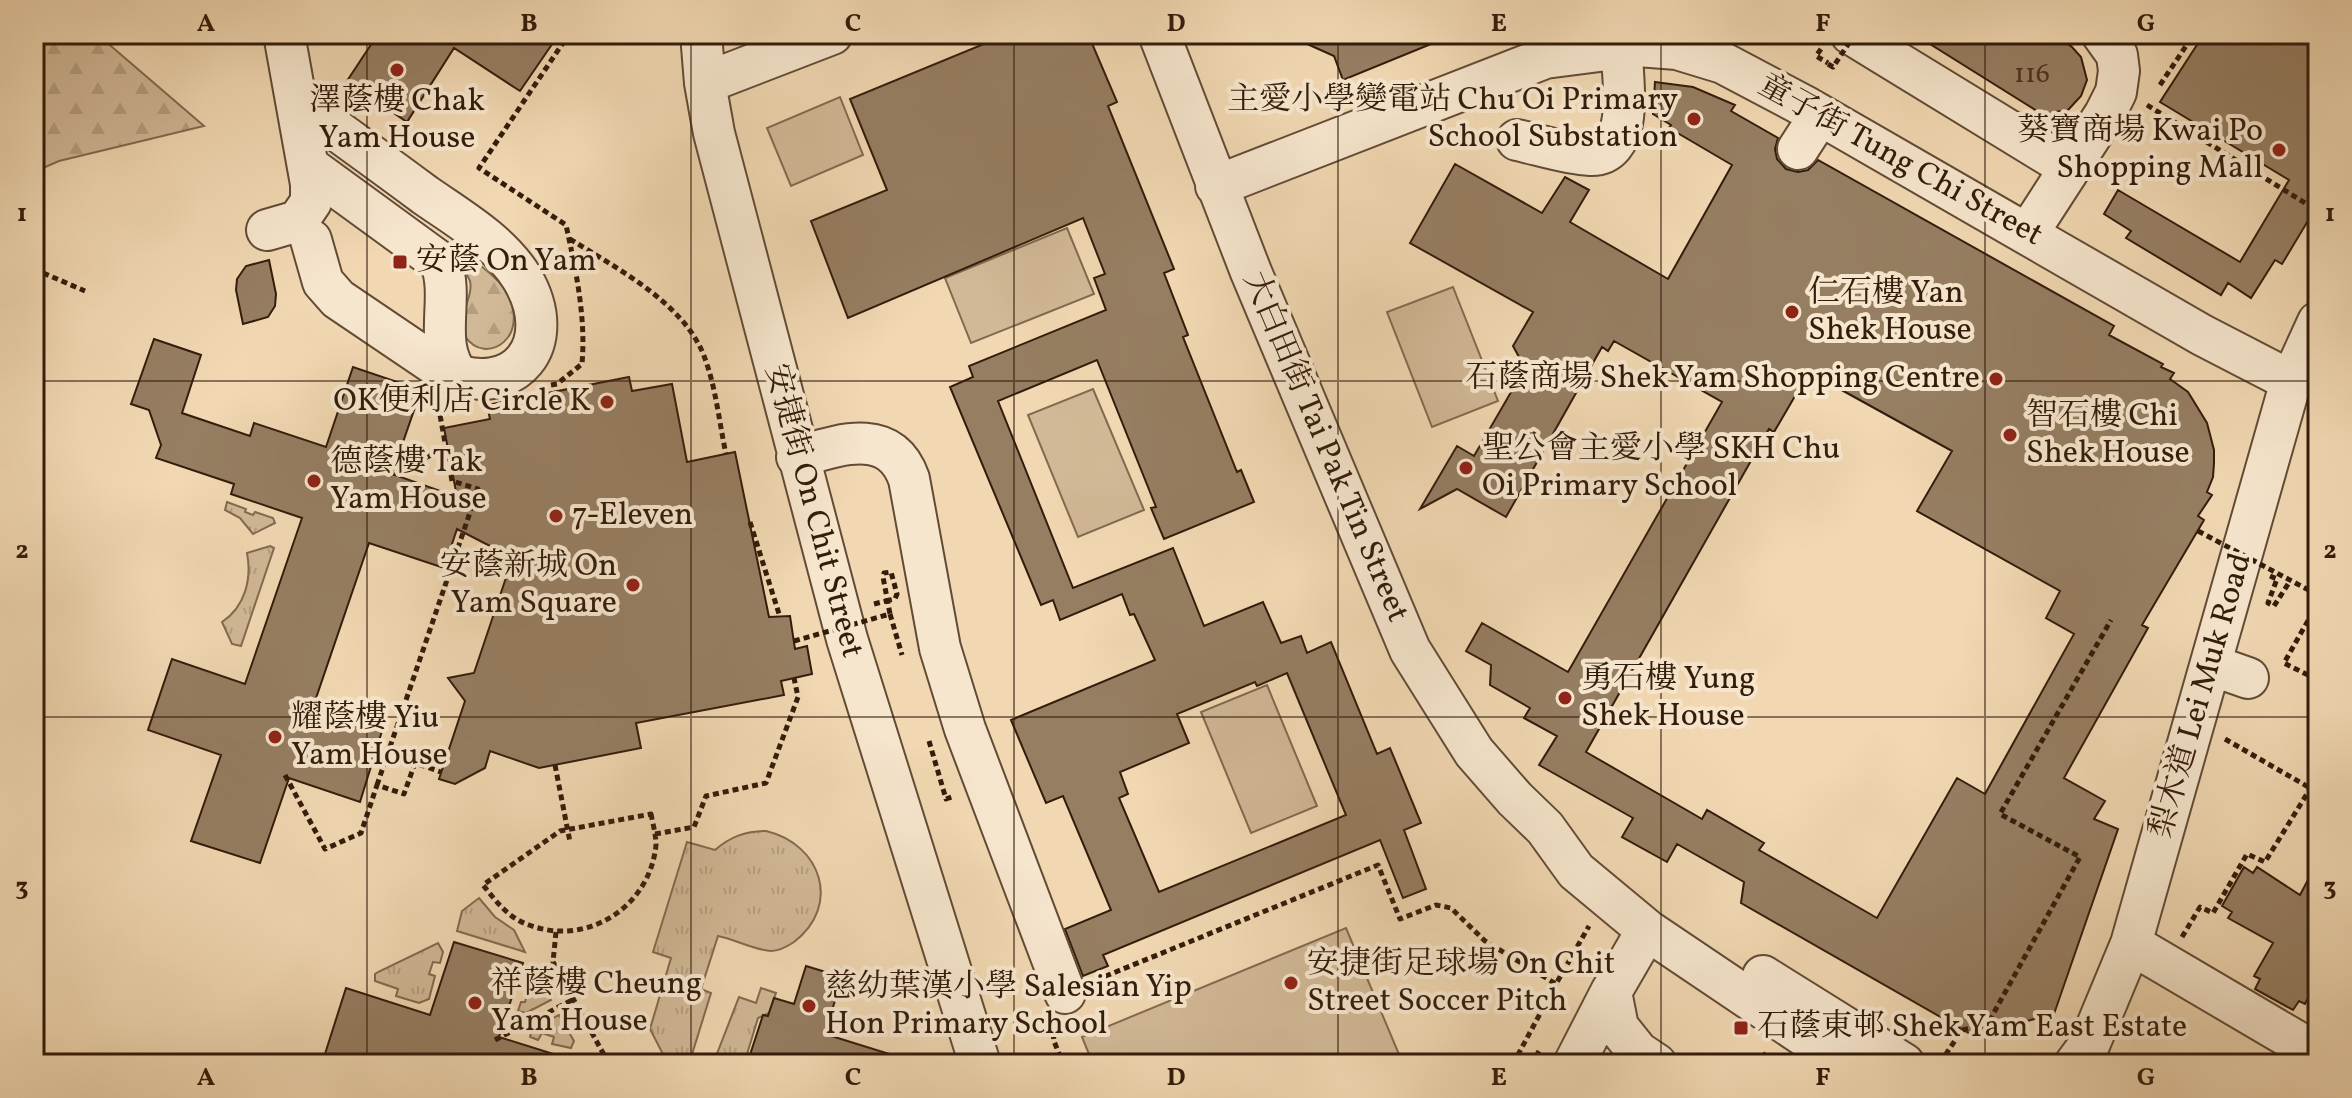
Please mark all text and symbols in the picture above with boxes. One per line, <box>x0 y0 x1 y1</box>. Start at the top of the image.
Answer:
text: A <box>197 6 216 42</box>
text: B <box>520 6 538 42</box>
text: C <box>845 6 861 42</box>
text: D <box>1166 6 1186 42</box>
text: E <box>1491 6 1507 42</box>
text: F <box>1815 6 1831 42</box>
text: G <box>2137 6 2155 42</box>
house number: 116 <box>2014 55 2050 94</box>
marker: 澤蔭樓 Chak Yam House <box>388 61 406 79</box>
street label: 童子街 Tung Chi Street <box>1750 64 2050 258</box>
place label: 主愛小學變電站 Chu Oi Primary School Substation <box>1227 79 1678 160</box>
place label: 澤蔭樓 Chak Yam House <box>309 80 485 161</box>
marker: 主愛小學變電站 Chu Oi Primary School Substation <box>1685 110 1703 128</box>
place label: 葵寶商場 Kwai Po Shopping Mall <box>2017 110 2263 191</box>
marker: 葵寶商場 Kwai Po Shopping Mall <box>2270 141 2288 159</box>
text: 1 <box>17 196 27 232</box>
text: 1 <box>2325 196 2335 232</box>
place label: 安蔭 On Yam <box>416 240 597 284</box>
marker: 安蔭 On Yam <box>391 253 409 271</box>
street label: 大白田街 Tai Pak Tin Street <box>1231 265 1419 629</box>
place label: 仁石樓 Yan Shek House <box>1808 272 1972 353</box>
marker: 仁石樓 Yan Shek House <box>1783 303 1801 321</box>
place label: 石蔭商場 Shek Yam Shopping Centre <box>1465 357 1980 401</box>
street label: 安捷街 On Chit Street <box>753 359 873 663</box>
marker: 石蔭商場 Shek Yam Shopping Centre <box>1987 370 2005 388</box>
place label: OK便利店 Circle K <box>333 380 591 424</box>
marker: OK便利店 Circle K <box>598 393 616 411</box>
place label: 智石樓 Chi Shek House <box>2026 395 2190 476</box>
marker: 智石樓 Chi Shek House <box>2001 426 2019 444</box>
place label: 聖公會主愛小學 SKH Chu Oi Primary School <box>1482 428 1840 509</box>
place label: 德蔭樓 Tak Yam House <box>330 441 487 522</box>
marker: 聖公會主愛小學 SKH Chu Oi Primary School <box>1457 459 1475 477</box>
marker: 德蔭樓 Tak Yam House <box>305 472 323 490</box>
place label: 7-Eleven <box>572 494 693 538</box>
marker: 7-Eleven <box>547 507 565 525</box>
text: 2 <box>15 533 29 569</box>
text: 2 <box>2323 533 2337 569</box>
place label: 安蔭新城 On Yam Square <box>440 545 617 626</box>
street label: 梨木道 Lei Muk Road <box>2140 548 2264 844</box>
marker: 安蔭新城 On Yam Square <box>624 576 642 594</box>
place label: 勇石樓 Yung Shek House <box>1581 658 1755 739</box>
marker: 勇石樓 Yung Shek House <box>1556 689 1574 707</box>
place label: 耀蔭樓 Yiu Yam House <box>291 697 448 778</box>
marker: 耀蔭樓 Yiu Yam House <box>266 728 284 746</box>
text: 3 <box>15 870 29 906</box>
text: 3 <box>2323 870 2337 906</box>
place label: 安捷街足球場 On Chit Street Soccer Pitch <box>1307 943 1615 1024</box>
place label: 祥蔭樓 Cheung Yam House <box>491 963 702 1044</box>
place label: 慈幼葉漢小學 Salesian Yip Hon Primary School <box>825 966 1192 1047</box>
marker: 安捷街足球場 On Chit Street Soccer Pitch <box>1282 974 1300 992</box>
marker: 祥蔭樓 Cheung Yam House <box>466 994 484 1012</box>
marker: 慈幼葉漢小學 Salesian Yip Hon Primary School <box>800 997 818 1015</box>
place label: 石蔭東邨 Shek Yam East Estate <box>1757 1006 2187 1050</box>
marker: 石蔭東邨 Shek Yam East Estate <box>1732 1019 1750 1037</box>
text: A <box>197 1060 216 1096</box>
text: B <box>520 1060 538 1096</box>
text: C <box>845 1060 861 1096</box>
text: D <box>1166 1060 1186 1096</box>
text: E <box>1491 1060 1507 1096</box>
text: F <box>1815 1060 1831 1096</box>
text: G <box>2137 1060 2155 1096</box>

